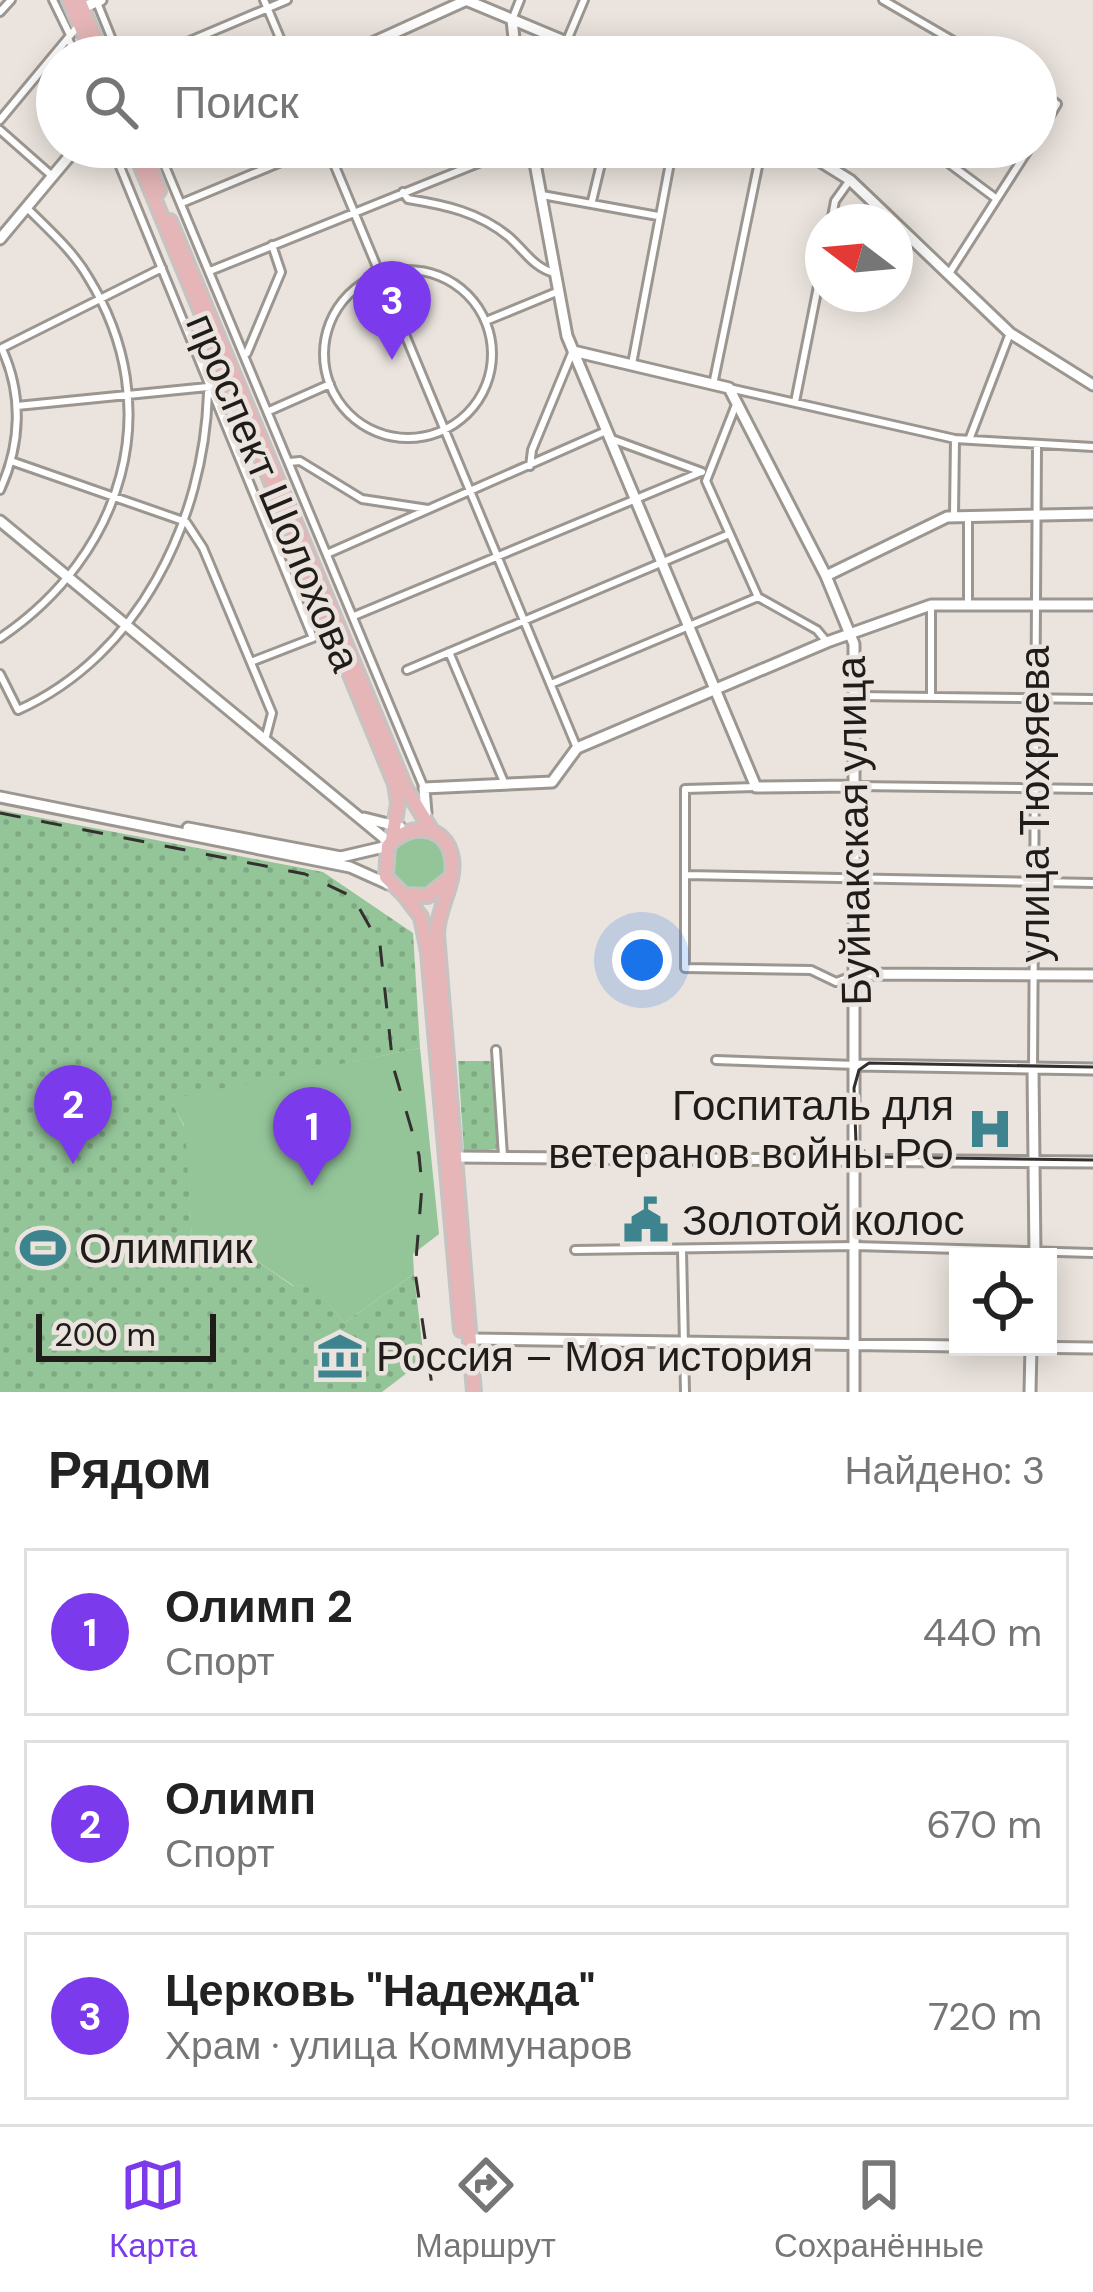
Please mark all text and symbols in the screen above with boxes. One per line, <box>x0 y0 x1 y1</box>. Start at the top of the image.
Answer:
search box <box>36 36 1057 168</box>
icon: search <box>78 69 144 135</box>
text: Поиск <box>174 73 299 132</box>
north arrow <box>805 204 913 312</box>
pin: 3 <box>353 261 431 360</box>
street label: проспект Шолохова <box>173 305 374 680</box>
street label: улица Тюхряева <box>1007 645 1062 962</box>
street label: Буйнакская улица <box>823 655 884 1006</box>
your location <box>612 930 672 990</box>
pin: 2 <box>34 1065 112 1164</box>
place label: Госпиталь для ветеранов войны РО <box>548 1078 954 1181</box>
pin: 1 <box>273 1087 351 1186</box>
hospital icon: Госпиталь для ветеранов войны РО <box>965 1104 1015 1154</box>
place label: Золотой колос <box>682 1193 965 1248</box>
public building icon: Золотой колос <box>621 1195 671 1245</box>
place label: Олимпик <box>79 1221 253 1276</box>
sports icon: Олимпик <box>18 1223 68 1273</box>
map controls <box>949 1248 1057 1356</box>
button: locate <box>949 1248 1057 1356</box>
scale bar <box>36 1308 216 1361</box>
text: 200 m <box>54 1313 156 1356</box>
place label: Россия – Моя история <box>376 1329 813 1384</box>
museum icon: Россия – Моя история <box>315 1331 365 1381</box>
text: Рядом <box>48 1437 212 1504</box>
text: Найдено: 3 <box>844 1445 1045 1496</box>
text: Олимп 2 <box>165 1577 353 1636</box>
text: 1 <box>83 1607 97 1658</box>
text: 440 m <box>923 1607 1042 1658</box>
text: Спорт <box>165 1636 275 1687</box>
text: Олимп <box>165 1769 316 1828</box>
text: 2 <box>79 1799 101 1850</box>
text: 670 m <box>926 1799 1042 1850</box>
text: Спорт <box>165 1828 275 1879</box>
text: Церковь "Надежда" <box>165 1961 595 2020</box>
text: 3 <box>78 1991 102 2042</box>
text: 720 m <box>928 1991 1042 2042</box>
text: Храм · улица Коммунаров <box>165 2020 633 2071</box>
tab: Карта <box>109 2152 197 2267</box>
tab: Маршрут <box>415 2152 556 2267</box>
tab: Сохранённые <box>774 2152 984 2267</box>

